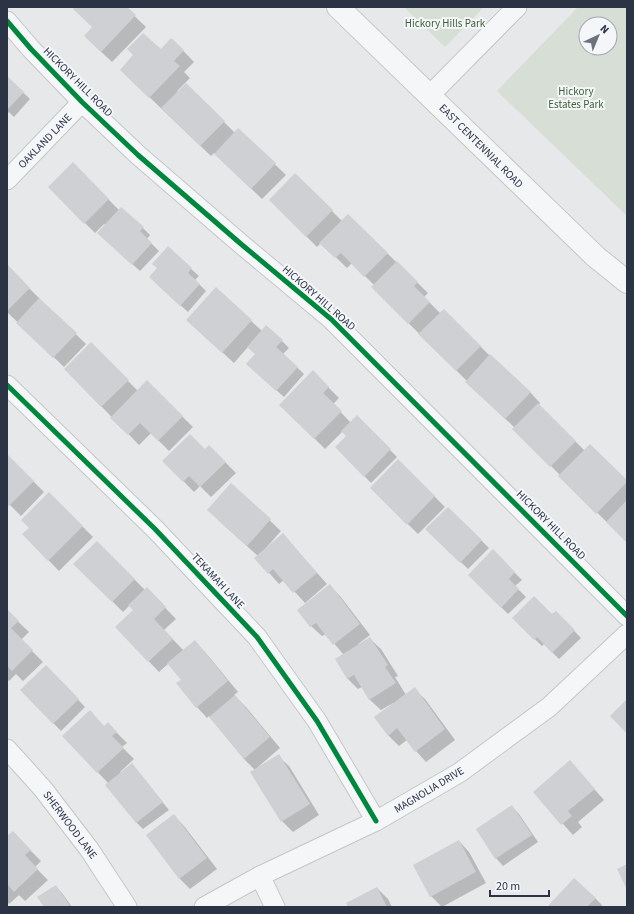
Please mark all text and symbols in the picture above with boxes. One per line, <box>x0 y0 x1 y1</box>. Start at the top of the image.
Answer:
park label: Hickory Hills Park <box>405 16 486 31</box>
north arrow <box>578 16 618 56</box>
text: N <box>597 21 612 37</box>
street label: HICKORY HILL ROAD <box>40 44 116 120</box>
park label: Hickory Estates Park <box>548 84 604 112</box>
street label: EAST CENTENNIAL ROAD <box>436 101 527 192</box>
street label: OAKLAND LANE <box>15 110 75 172</box>
street label: HICKORY HILL ROAD <box>279 262 359 334</box>
street label: HICKORY HILL ROAD <box>513 487 589 563</box>
street label: TEKAMAH LANE <box>188 550 248 612</box>
street label: MAGNOLIA DRIVE <box>391 763 467 817</box>
street label: SHERWOOD LANE <box>39 788 101 862</box>
scale bar <box>490 872 549 898</box>
text: 20 m <box>496 878 520 895</box>

